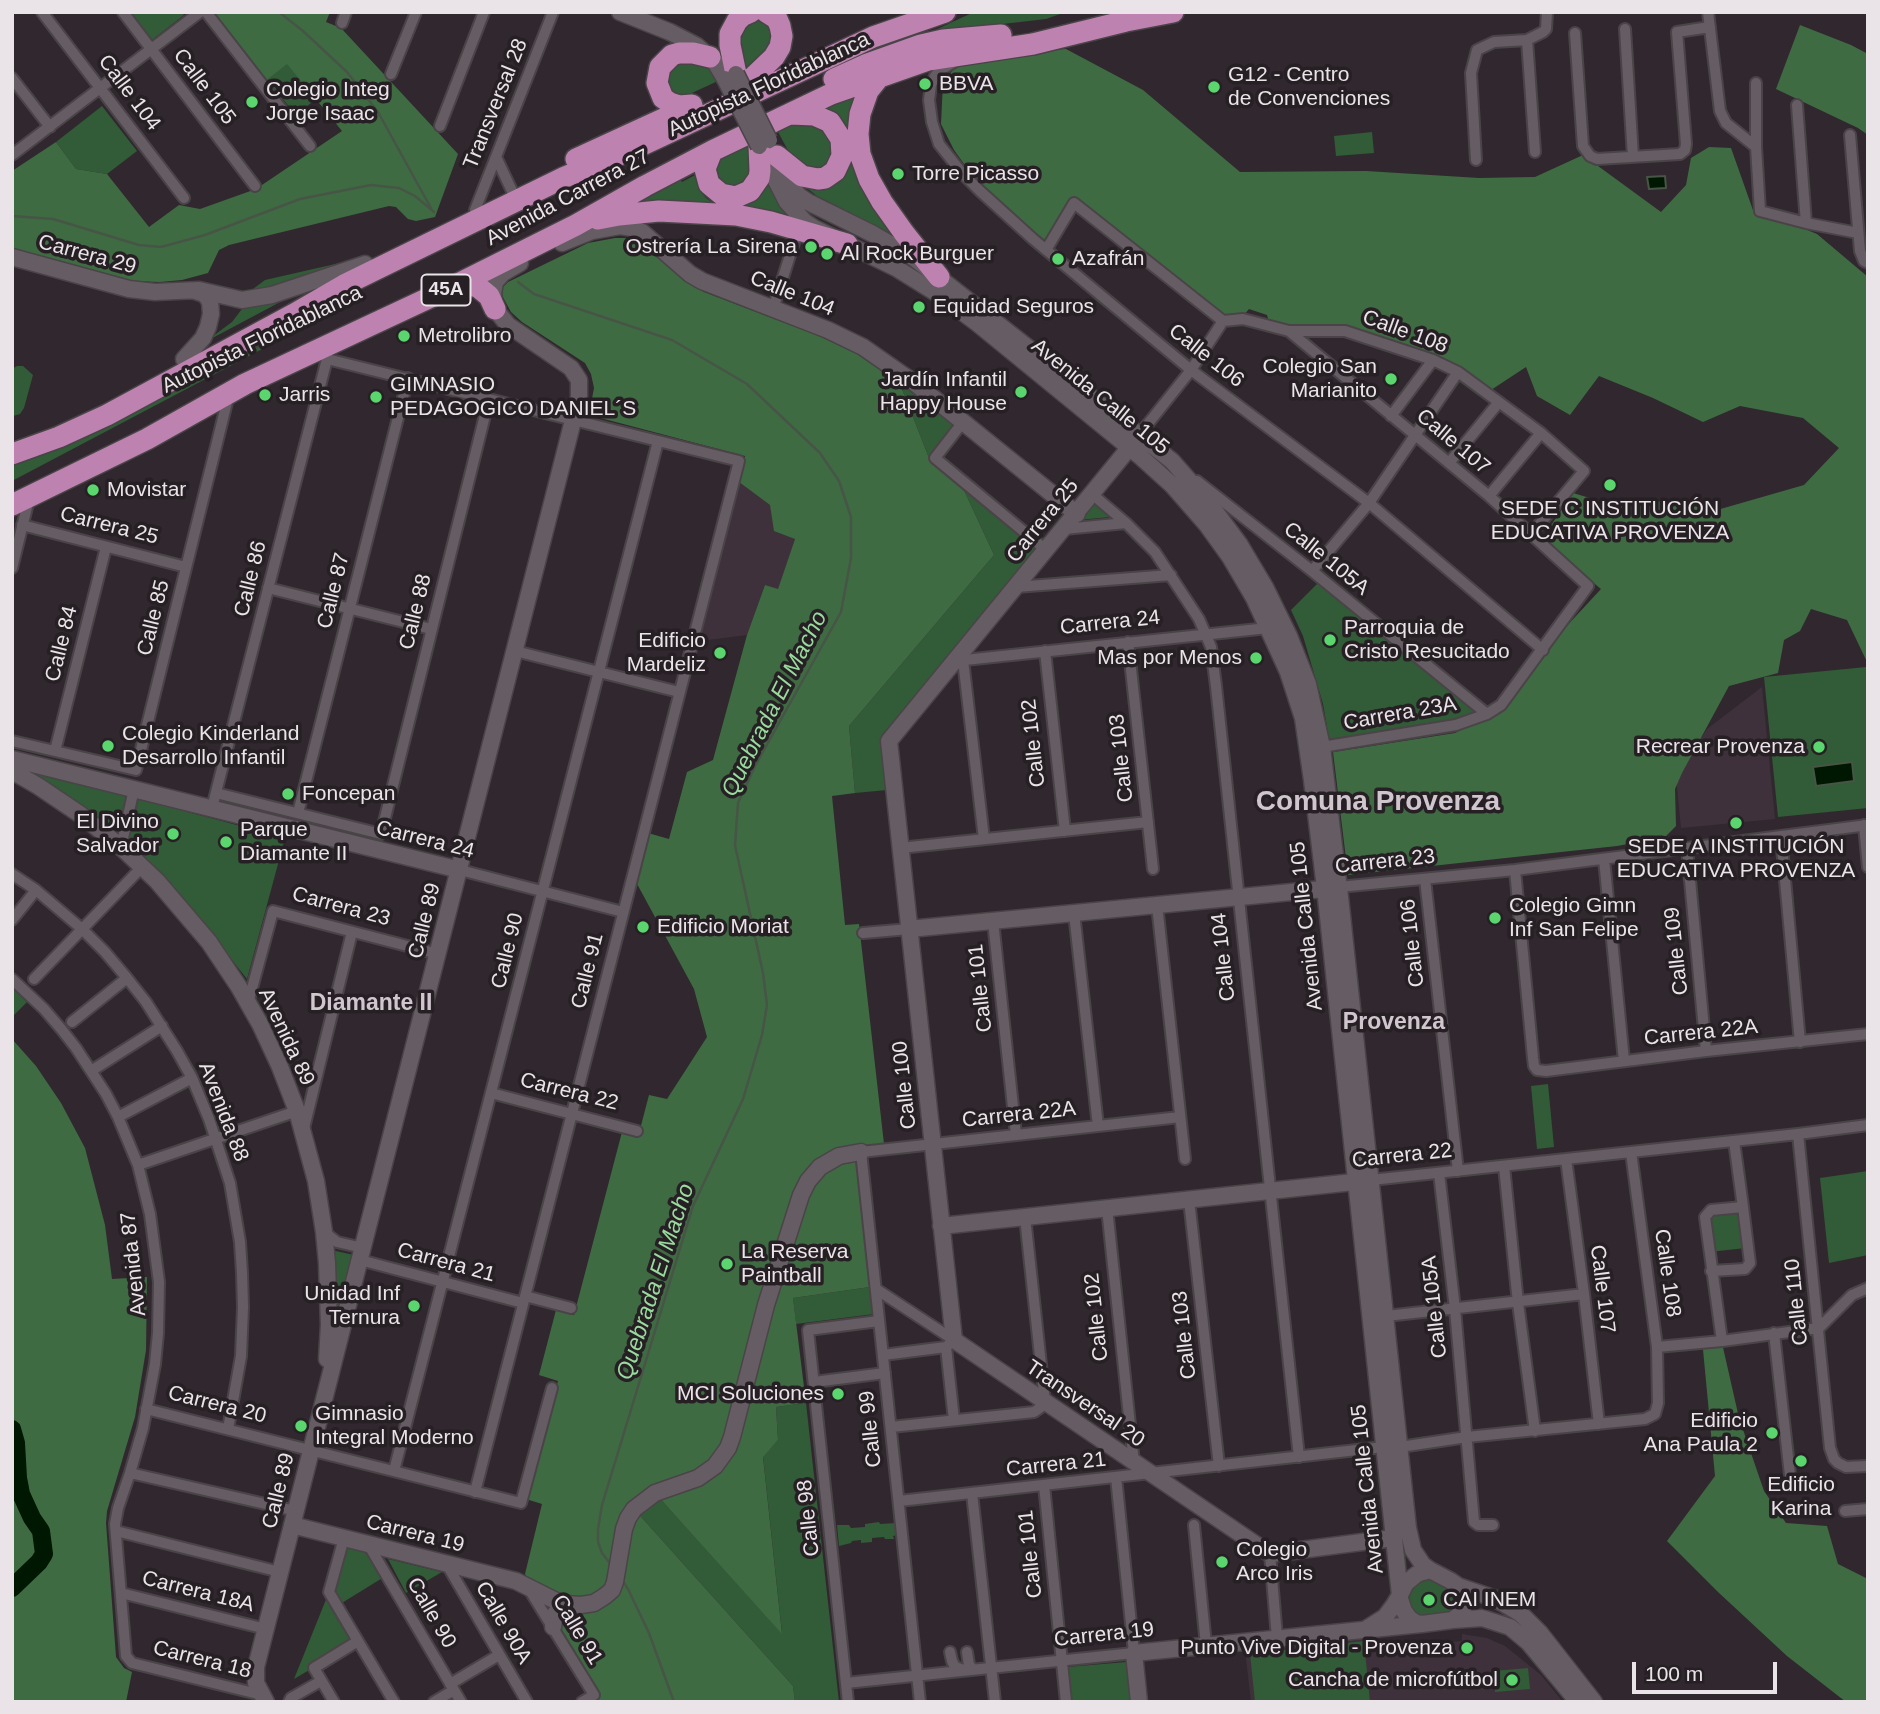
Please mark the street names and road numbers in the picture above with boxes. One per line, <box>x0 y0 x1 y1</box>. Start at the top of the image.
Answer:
street label: Autopista Floridablanca <box>664 27 874 143</box>
street label: Transversal 28 <box>458 35 534 173</box>
street label: Calle 105 <box>167 44 241 130</box>
street label: Calle 104 <box>92 50 166 136</box>
street label: Avenida Carrera 27 <box>482 144 654 252</box>
street label: Carrera 29 <box>35 230 139 280</box>
street label: Calle 104 <box>746 266 838 322</box>
road number: 45A <box>422 274 471 306</box>
street label: Autopista Floridablanca <box>158 281 366 399</box>
street label: Calle 108 <box>1359 305 1451 359</box>
street label: Calle 106 <box>1163 319 1249 393</box>
street label: Avenida Calle 105 <box>1026 334 1174 460</box>
street label: Calle 107 <box>1411 404 1495 480</box>
street label: Carrera 25 <box>1002 474 1084 568</box>
street label: Carrera 25 <box>57 502 161 550</box>
street label: Calle 105A <box>1278 517 1374 601</box>
street label: Calle 86 <box>229 539 273 619</box>
street label: Calle 87 <box>312 551 356 631</box>
street label: Calle 88 <box>394 572 438 652</box>
street label: Calle 85 <box>132 578 176 658</box>
street label: Calle 84 <box>40 604 84 684</box>
street label: Carrera 24 <box>1059 605 1161 641</box>
street label: Carrera 23A <box>1341 692 1459 736</box>
street label: Calle 102 <box>1017 698 1051 788</box>
street label: Calle 103 <box>1105 713 1139 803</box>
street label: Carrera 24 <box>373 816 477 864</box>
street label: Avenida Calle 105 <box>1286 840 1328 1012</box>
street label: Carrera 23 <box>1334 844 1436 880</box>
street label: Calle 89 <box>403 881 447 961</box>
street label: Carrera 23 <box>289 882 393 932</box>
street label: Calle 106 <box>1396 898 1430 988</box>
street label: Calle 109 <box>1660 906 1694 996</box>
street label: Calle 90 <box>486 911 530 991</box>
street label: Calle 104 <box>1207 912 1241 1002</box>
street label: Calle 91 <box>566 931 610 1011</box>
street label: Calle 101 <box>964 943 998 1033</box>
street label: Avenida 89 <box>252 984 320 1090</box>
street label: Carrera 22A <box>1643 1014 1759 1052</box>
street label: Calle 100 <box>888 1040 922 1130</box>
street label: Avenida 88 <box>192 1059 254 1165</box>
street label: Carrera 22 <box>517 1068 621 1116</box>
street label: Carrera 22A <box>961 1096 1077 1134</box>
street label: Carrera 22 <box>1351 1138 1453 1174</box>
street label: Avenida 87 <box>116 1211 152 1317</box>
street label: Calle 108 <box>1648 1227 1686 1319</box>
street label: Carrera 21 <box>394 1238 498 1288</box>
street label: Calle 107 <box>1584 1243 1620 1335</box>
street label: Calle 105A <box>1417 1255 1453 1359</box>
street label: Calle 110 <box>1780 1257 1814 1347</box>
street label: Calle 102 <box>1080 1272 1114 1362</box>
street label: Calle 103 <box>1168 1290 1202 1380</box>
street label: Transversal 20 <box>1021 1355 1149 1453</box>
street label: Carrera 20 <box>165 1381 269 1429</box>
street label: Calle 99 <box>854 1389 888 1469</box>
street label: Avenida Calle 105 <box>1347 1403 1389 1575</box>
street label: Carrera 21 <box>1005 1447 1107 1483</box>
street label: Calle 89 <box>257 1451 301 1531</box>
street label: Calle 98 <box>792 1478 826 1558</box>
street label: Calle 101 <box>1014 1509 1048 1599</box>
street label: Carrera 19 <box>363 1510 467 1558</box>
street label: Carrera 18A <box>139 1566 257 1618</box>
street label: Calle 90 <box>401 1573 461 1653</box>
street label: Calle 90A <box>469 1577 537 1669</box>
street label: Calle 91 <box>546 1590 608 1670</box>
street label: Carrera 19 <box>1053 1617 1155 1653</box>
street label: Carrera 18 <box>150 1636 254 1684</box>

